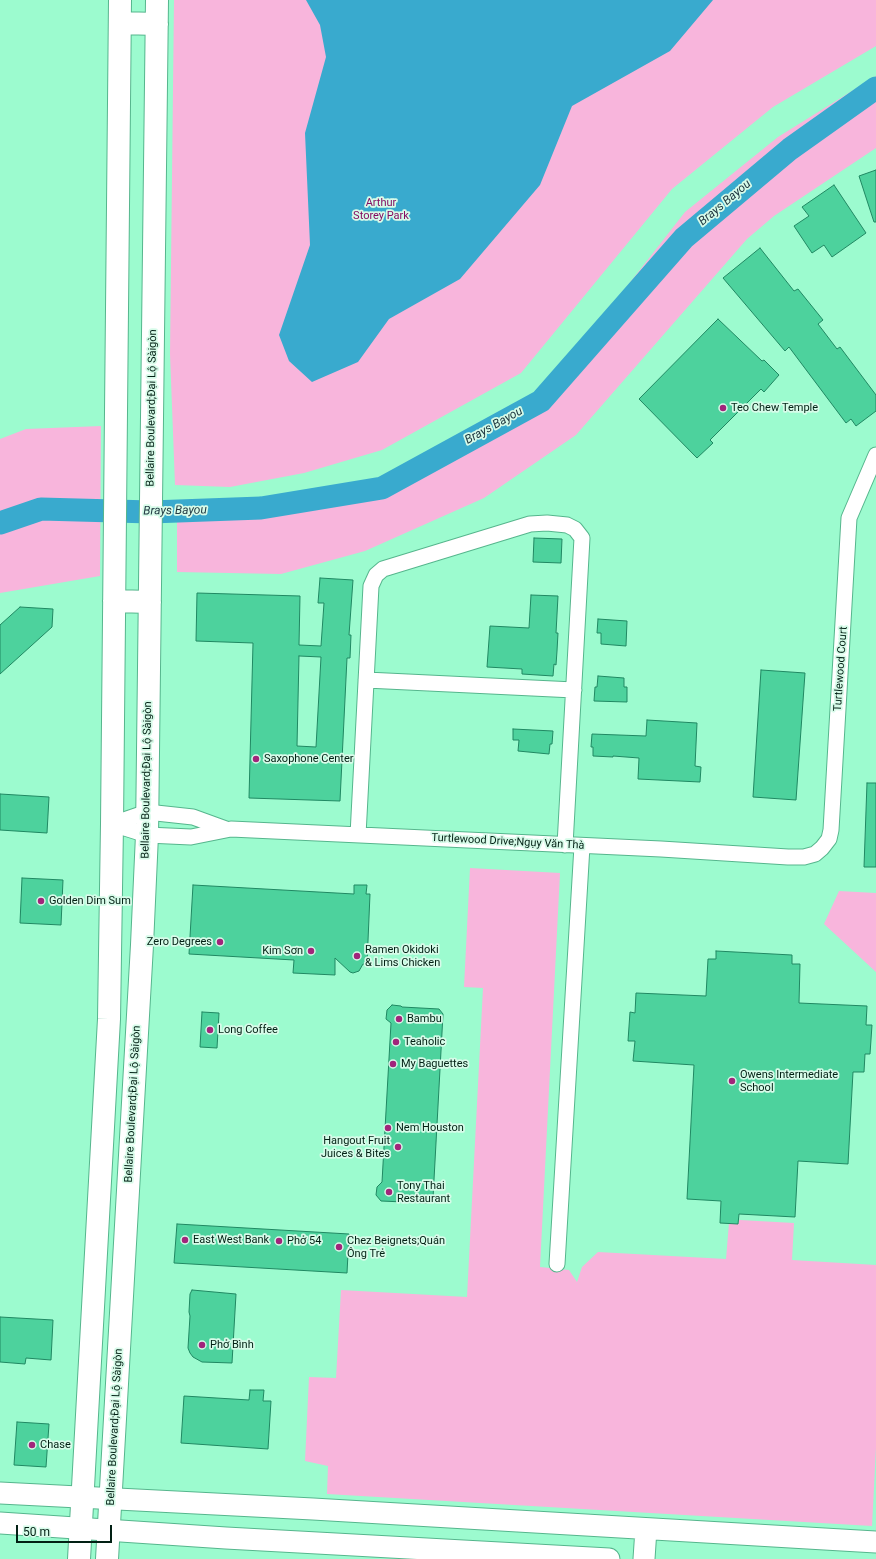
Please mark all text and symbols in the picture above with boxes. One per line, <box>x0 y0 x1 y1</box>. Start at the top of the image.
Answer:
water label: Brays Bayou <box>696 177 754 229</box>
park label: Arthur Storey Park <box>353 196 409 222</box>
street label: Bellaire Boulevard;Đại Lộ Sàigòn <box>144 329 160 487</box>
place label: Teo Chew Temple <box>731 401 818 415</box>
marker: Teo Chew Temple <box>718 403 728 413</box>
water label: Brays Bayou <box>463 404 525 448</box>
water label: Brays Bayou <box>143 503 207 519</box>
street label: Turtlewood Court <box>831 626 851 712</box>
street label: Bellaire Boulevard;Đại Lộ Sàigòn <box>139 701 155 859</box>
place label: Saxophone Center <box>264 752 354 766</box>
marker: Saxophone Center <box>251 754 261 764</box>
street label: Turtlewood Drive;Ngụy Văn Thà <box>431 831 585 853</box>
place label: Golden Dim Sum <box>49 894 131 908</box>
marker: Golden Dim Sum <box>36 896 46 906</box>
place label: Zero Degrees <box>147 935 212 949</box>
marker: Zero Degrees <box>215 937 225 947</box>
place label: Ramen Okidoki & Lims Chicken <box>365 943 440 969</box>
place label: Kim Sơn <box>262 944 303 958</box>
marker: Kim Sơn <box>306 946 316 956</box>
marker: Ramen Okidoki & Lims Chicken <box>352 951 362 961</box>
place label: Bambu <box>407 1012 442 1026</box>
marker: Bambu <box>394 1014 404 1024</box>
place label: Long Coffee <box>218 1023 278 1037</box>
street label: Bellaire Boulevard;Đại Lộ Sàigòn <box>122 1025 144 1183</box>
marker: Long Coffee <box>205 1025 215 1035</box>
place label: Teaholic <box>404 1035 445 1049</box>
marker: Teaholic <box>391 1037 401 1047</box>
place label: My Baguettes <box>401 1057 468 1071</box>
marker: My Baguettes <box>388 1059 398 1069</box>
place label: Owens Intermediate School <box>740 1068 838 1094</box>
marker: Owens Intermediate School <box>727 1076 737 1086</box>
place label: Nem Houston <box>396 1121 464 1135</box>
marker: Nem Houston <box>383 1123 393 1133</box>
place label: Hangout Fruit Juices & Bites <box>321 1134 390 1160</box>
marker: Hangout Fruit Juices & Bites <box>393 1142 403 1152</box>
place label: Tony Thai Restaurant <box>397 1179 450 1205</box>
marker: Tony Thai Restaurant <box>384 1187 394 1197</box>
place label: East West Bank <box>193 1233 269 1247</box>
place label: Phở 54 <box>287 1234 321 1248</box>
place label: Chez Beignets;Quán Ông Trẻ <box>347 1234 445 1260</box>
marker: East West Bank <box>180 1235 190 1245</box>
marker: Phở 54 <box>274 1236 284 1246</box>
marker: Chez Beignets;Quán Ông Trẻ <box>334 1242 344 1252</box>
place label: Phở Bình <box>210 1338 254 1352</box>
marker: Phở Bình <box>197 1340 207 1350</box>
street label: Bellaire Boulevard;Đại Lộ Sàigòn <box>104 1348 126 1506</box>
place label: Chase <box>40 1438 71 1452</box>
marker: Chase <box>27 1440 37 1450</box>
scale bar <box>18 1517 114 1543</box>
text: 50 m <box>23 1525 50 1539</box>

